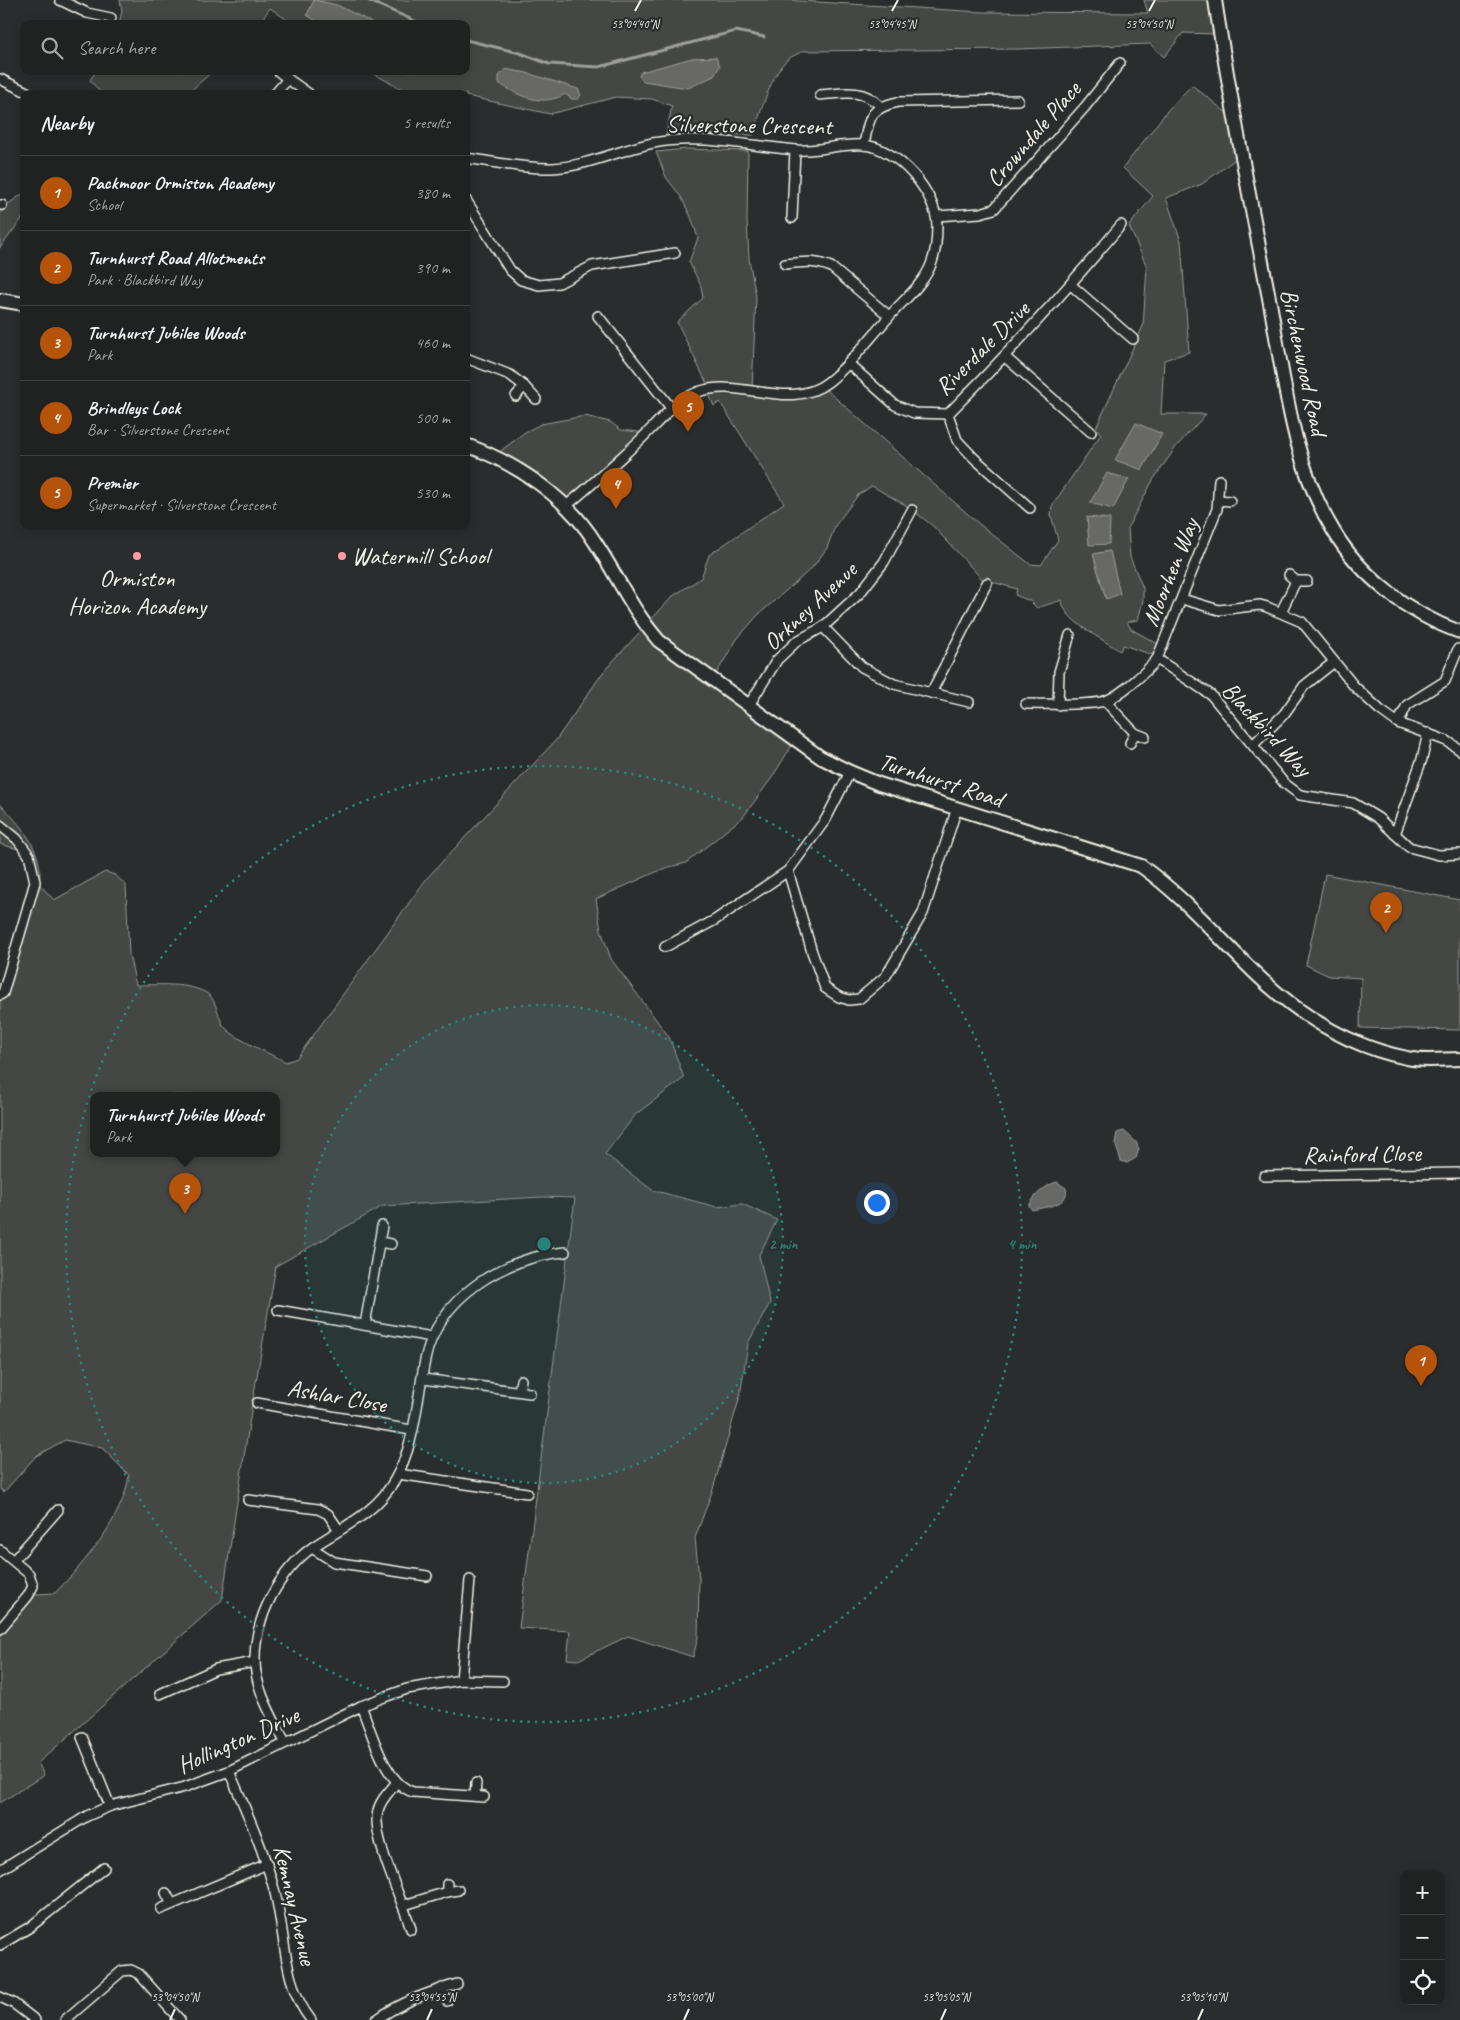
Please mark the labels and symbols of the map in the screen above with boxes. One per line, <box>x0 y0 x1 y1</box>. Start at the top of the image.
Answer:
text: 53°04'40"N <box>611 16 660 32</box>
text: 53°04'45"N <box>868 16 917 32</box>
text: 53°04'50"N <box>1125 16 1174 32</box>
street label: Crowndale Place <box>979 73 1089 193</box>
street label: Silverstone Crescent <box>666 109 834 141</box>
street label: Birchenwood Road <box>1274 286 1335 441</box>
street label: Riverdale Drive <box>928 293 1037 402</box>
pin: 5 <box>672 391 704 432</box>
pin: 4 <box>600 468 632 509</box>
street label: Moorhen Way <box>1135 512 1206 630</box>
place label: Watermill School <box>352 541 493 571</box>
marker: Ormiston Horizon Academy <box>131 550 143 562</box>
marker: Watermill School <box>336 550 348 562</box>
street label: Orkney Avenue <box>757 554 865 657</box>
place label: Ormiston Horizon Academy <box>68 563 208 621</box>
street label: Blackbird Way <box>1216 675 1320 784</box>
street label: Turnhurst Road <box>875 746 1010 815</box>
pin: 2 <box>1370 892 1402 933</box>
street label: Rainford Close <box>1303 1138 1423 1170</box>
pin: 3 <box>169 1173 201 1214</box>
your location <box>864 1190 890 1216</box>
centre of rings <box>535 1235 553 1253</box>
text: 2 min <box>769 1235 798 1254</box>
text: 4 min <box>1008 1235 1037 1254</box>
pin: 1 <box>1405 1345 1437 1386</box>
street label: Ashlar Close <box>285 1373 391 1420</box>
street label: Hollington Drive <box>172 1699 305 1780</box>
street label: Kemnay Avenue <box>267 1842 324 1970</box>
text: 53°04'50"N <box>151 1989 200 2005</box>
text: 53°04'55"N <box>408 1989 457 2005</box>
text: 53°05'00"N <box>665 1989 714 2005</box>
text: 53°05'05"N <box>922 1989 971 2005</box>
text: 53°05'10"N <box>1179 1989 1228 2005</box>

